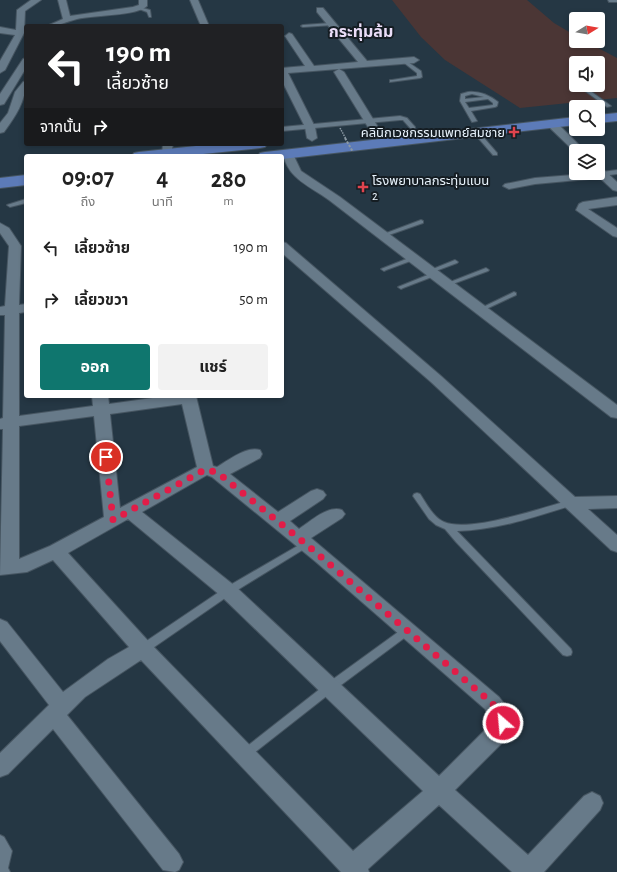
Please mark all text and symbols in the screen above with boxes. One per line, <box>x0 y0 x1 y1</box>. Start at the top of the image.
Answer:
north arrow <box>569 12 605 48</box>
map controls <box>569 12 605 180</box>
district label: กระทุ่มล้ม <box>329 23 393 41</box>
text: 190 m <box>106 39 171 67</box>
icon: left <box>40 40 92 92</box>
button: sound <box>569 56 605 92</box>
text: เลี้ยวซ้าย <box>106 75 169 93</box>
button: search <box>569 100 605 136</box>
icon: right <box>89 116 111 138</box>
text: จากนั้น <box>40 120 81 135</box>
marker: คลินิกเวชกรรมแพทย์สมชาย <box>508 126 520 138</box>
place label: คลินิกเวชกรรมแพทย์สมชาย <box>361 127 505 140</box>
button: layers <box>569 144 605 180</box>
text: 09:07 <box>62 166 114 190</box>
text: 4 <box>156 166 168 190</box>
text: 280 <box>211 168 246 192</box>
place label: โรงพยาบาลกระทุ่มแบน 2 <box>372 174 489 203</box>
marker: โรงพยาบาลกระทุ่มแบน 2 <box>357 181 369 193</box>
text: m <box>223 195 234 208</box>
text: ถึง <box>81 196 95 209</box>
text: นาที <box>152 196 173 209</box>
icon: left <box>40 237 62 259</box>
text: 190 m <box>233 240 268 255</box>
text: เลี้ยวซ้าย <box>74 241 130 256</box>
icon: right <box>40 289 62 311</box>
text: 50 m <box>239 292 268 307</box>
text: เลี้ยวขวา <box>74 293 128 308</box>
button: ออก <box>40 344 150 390</box>
button: แชร์ <box>158 344 268 390</box>
pin <box>89 440 123 474</box>
icon: arrive <box>95 446 117 468</box>
position arrow <box>482 702 524 744</box>

